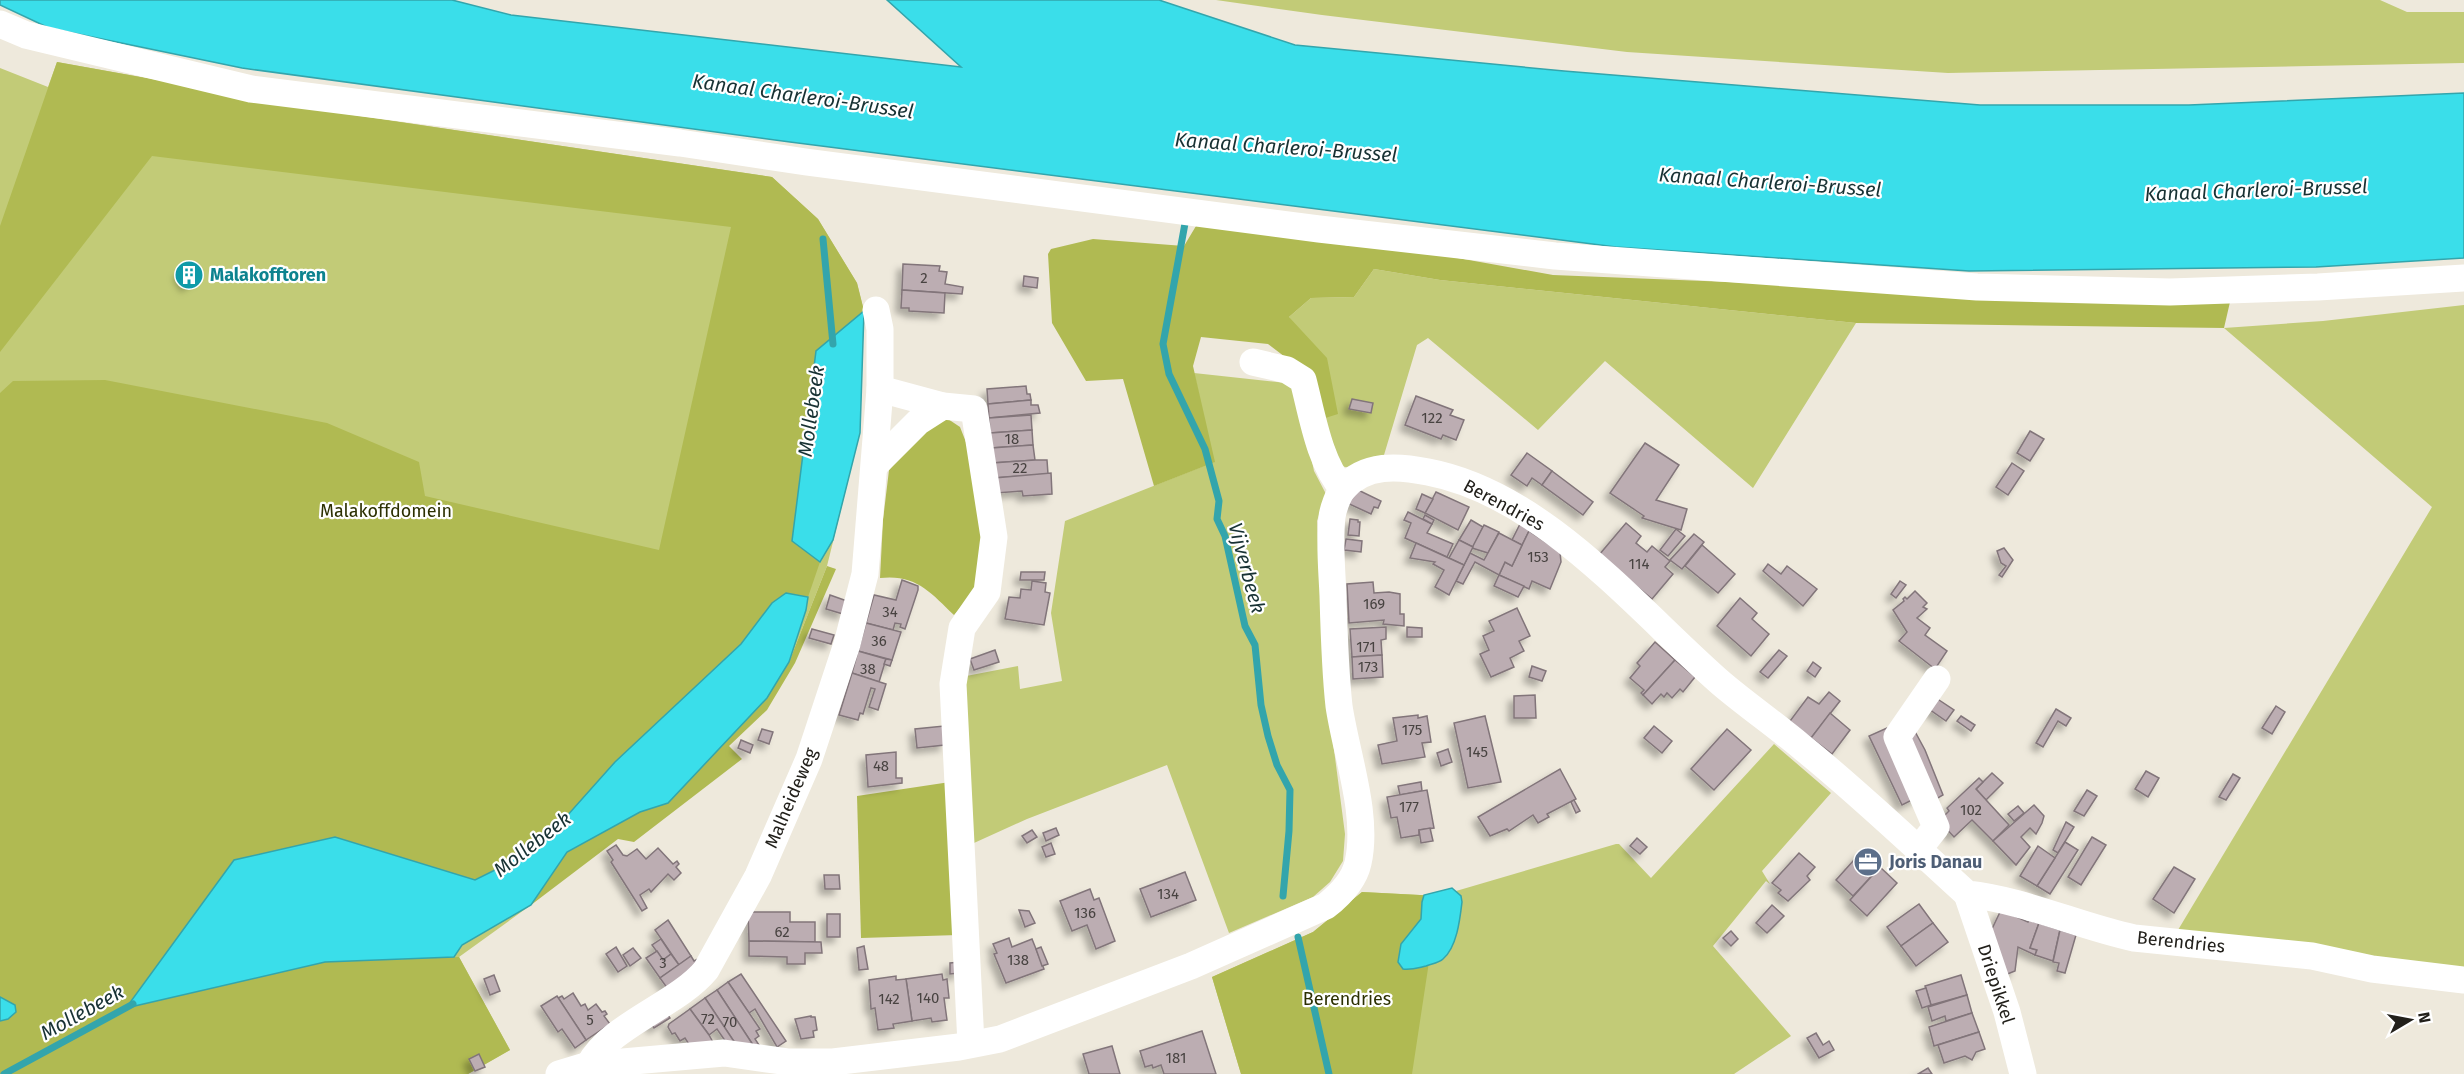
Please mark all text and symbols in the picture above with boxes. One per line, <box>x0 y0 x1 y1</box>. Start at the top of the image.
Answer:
water label: Kanaal Charleroi-Brussel <box>691 69 915 123</box>
water label: Kanaal Charleroi-Brussel <box>1174 127 1398 167</box>
water label: Kanaal Charleroi-Brussel <box>1658 162 1882 202</box>
water label: Kanaal Charleroi-Brussel <box>2144 174 2368 206</box>
building icon: Malakofftoren <box>173 259 205 291</box>
place label: Malakofftoren <box>210 264 326 286</box>
house number: 2 <box>920 269 928 287</box>
water label: Mollebeek <box>793 364 829 458</box>
house number: 122 <box>1421 409 1443 427</box>
house number: 18 <box>1005 430 1019 448</box>
house number: 22 <box>1013 459 1027 477</box>
street label: Berendries <box>1460 475 1548 535</box>
park label: Malakoffdomein <box>320 500 452 522</box>
water label: Vijverbeek <box>1223 520 1271 616</box>
house number: 153 <box>1527 548 1549 566</box>
house number: 114 <box>1629 555 1649 573</box>
house number: 169 <box>1363 595 1385 613</box>
house number: 34 <box>882 603 898 621</box>
house number: 36 <box>871 632 887 650</box>
house number: 171 <box>1356 638 1376 656</box>
house number: 173 <box>1358 658 1378 676</box>
house number: 38 <box>860 660 876 678</box>
house number: 175 <box>1402 721 1422 739</box>
house number: 145 <box>1466 743 1488 761</box>
street label: Malheideweg <box>760 744 822 852</box>
house number: 48 <box>873 757 889 775</box>
house number: 177 <box>1399 798 1419 816</box>
house number: 102 <box>1960 801 1982 819</box>
water label: Mollebeek <box>488 806 576 882</box>
office icon: Joris Danau <box>1852 846 1884 878</box>
place label: Joris Danau <box>1888 851 1982 873</box>
house number: 134 <box>1157 885 1179 903</box>
house number: 136 <box>1074 904 1096 922</box>
house number: 62 <box>774 923 790 941</box>
street label: Berendries <box>2136 926 2226 958</box>
street label: Driepikkel <box>1973 941 2019 1027</box>
house number: 138 <box>1007 951 1029 969</box>
house number: 3 <box>659 954 667 972</box>
water label: Mollebeek <box>36 979 128 1045</box>
park label: Berendries <box>1303 988 1391 1010</box>
house number: 140 <box>917 989 939 1007</box>
house number: 142 <box>878 990 900 1008</box>
north arrow <box>2380 990 2440 1050</box>
house number: 72 <box>701 1010 715 1028</box>
house number: 5 <box>586 1011 594 1029</box>
text: N <box>2414 1011 2435 1024</box>
house number: 70 <box>723 1013 737 1031</box>
house number: 181 <box>1166 1049 1186 1067</box>

